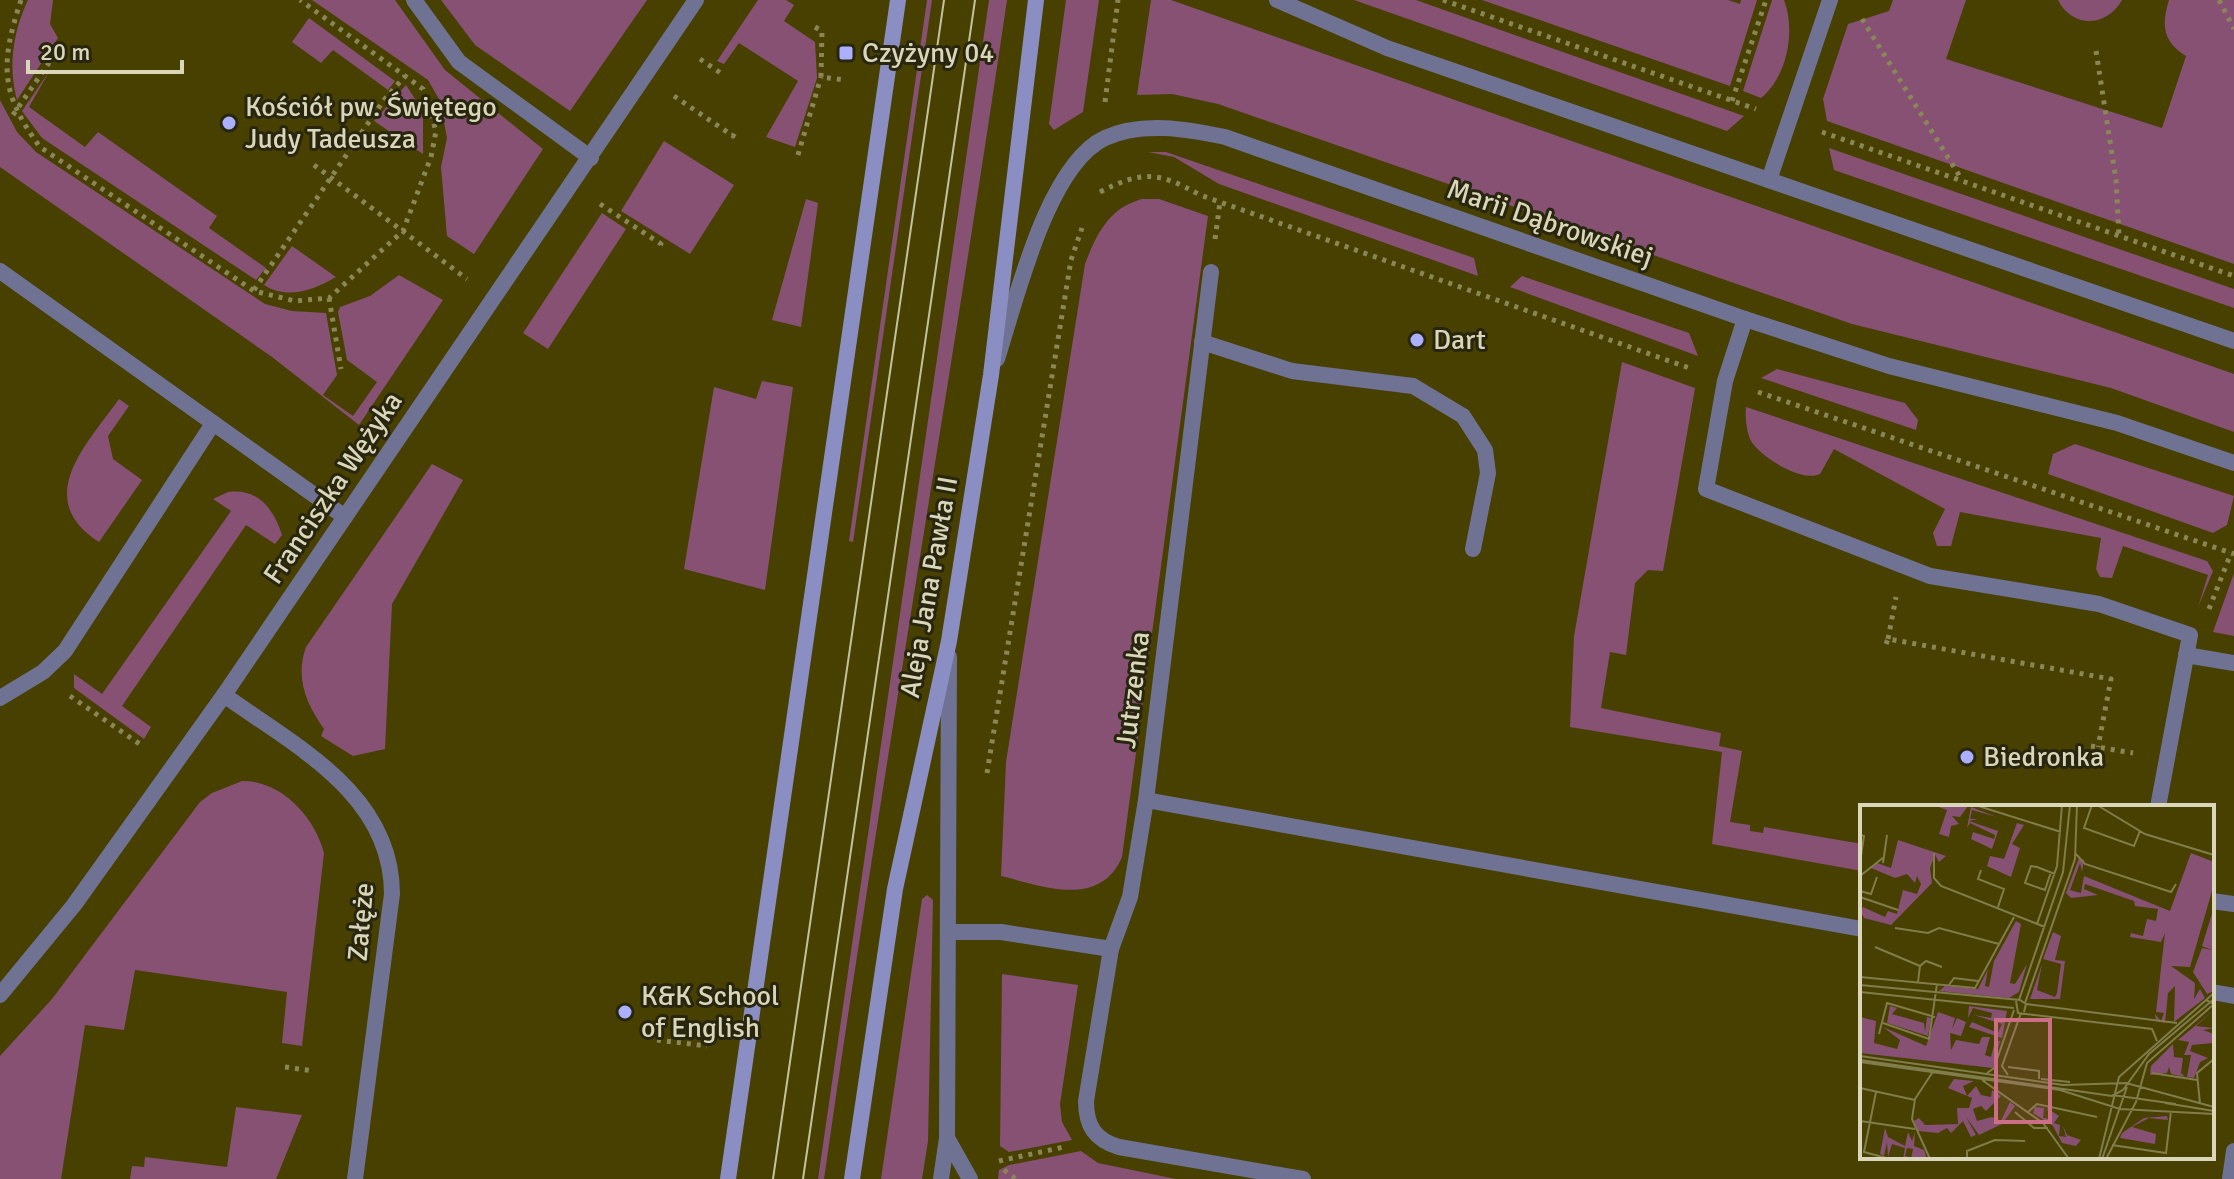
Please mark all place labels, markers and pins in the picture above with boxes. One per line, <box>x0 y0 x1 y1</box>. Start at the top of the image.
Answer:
place label: Czyżyny 04 <box>862 36 994 70</box>
marker: Czyżyny 04 <box>837 44 855 62</box>
place label: Kościół pw. Świętego Judy Tadeusza <box>245 90 497 156</box>
marker: Kościół pw. Świętego Judy Tadeusza <box>220 114 238 132</box>
place label: Dart <box>1433 323 1486 357</box>
marker: Dart <box>1408 331 1426 349</box>
place label: Biedronka <box>1983 740 2104 774</box>
marker: Biedronka <box>1958 748 1976 766</box>
place label: K&K School of English <box>641 979 779 1045</box>
marker: K&K School of English <box>616 1003 634 1021</box>

